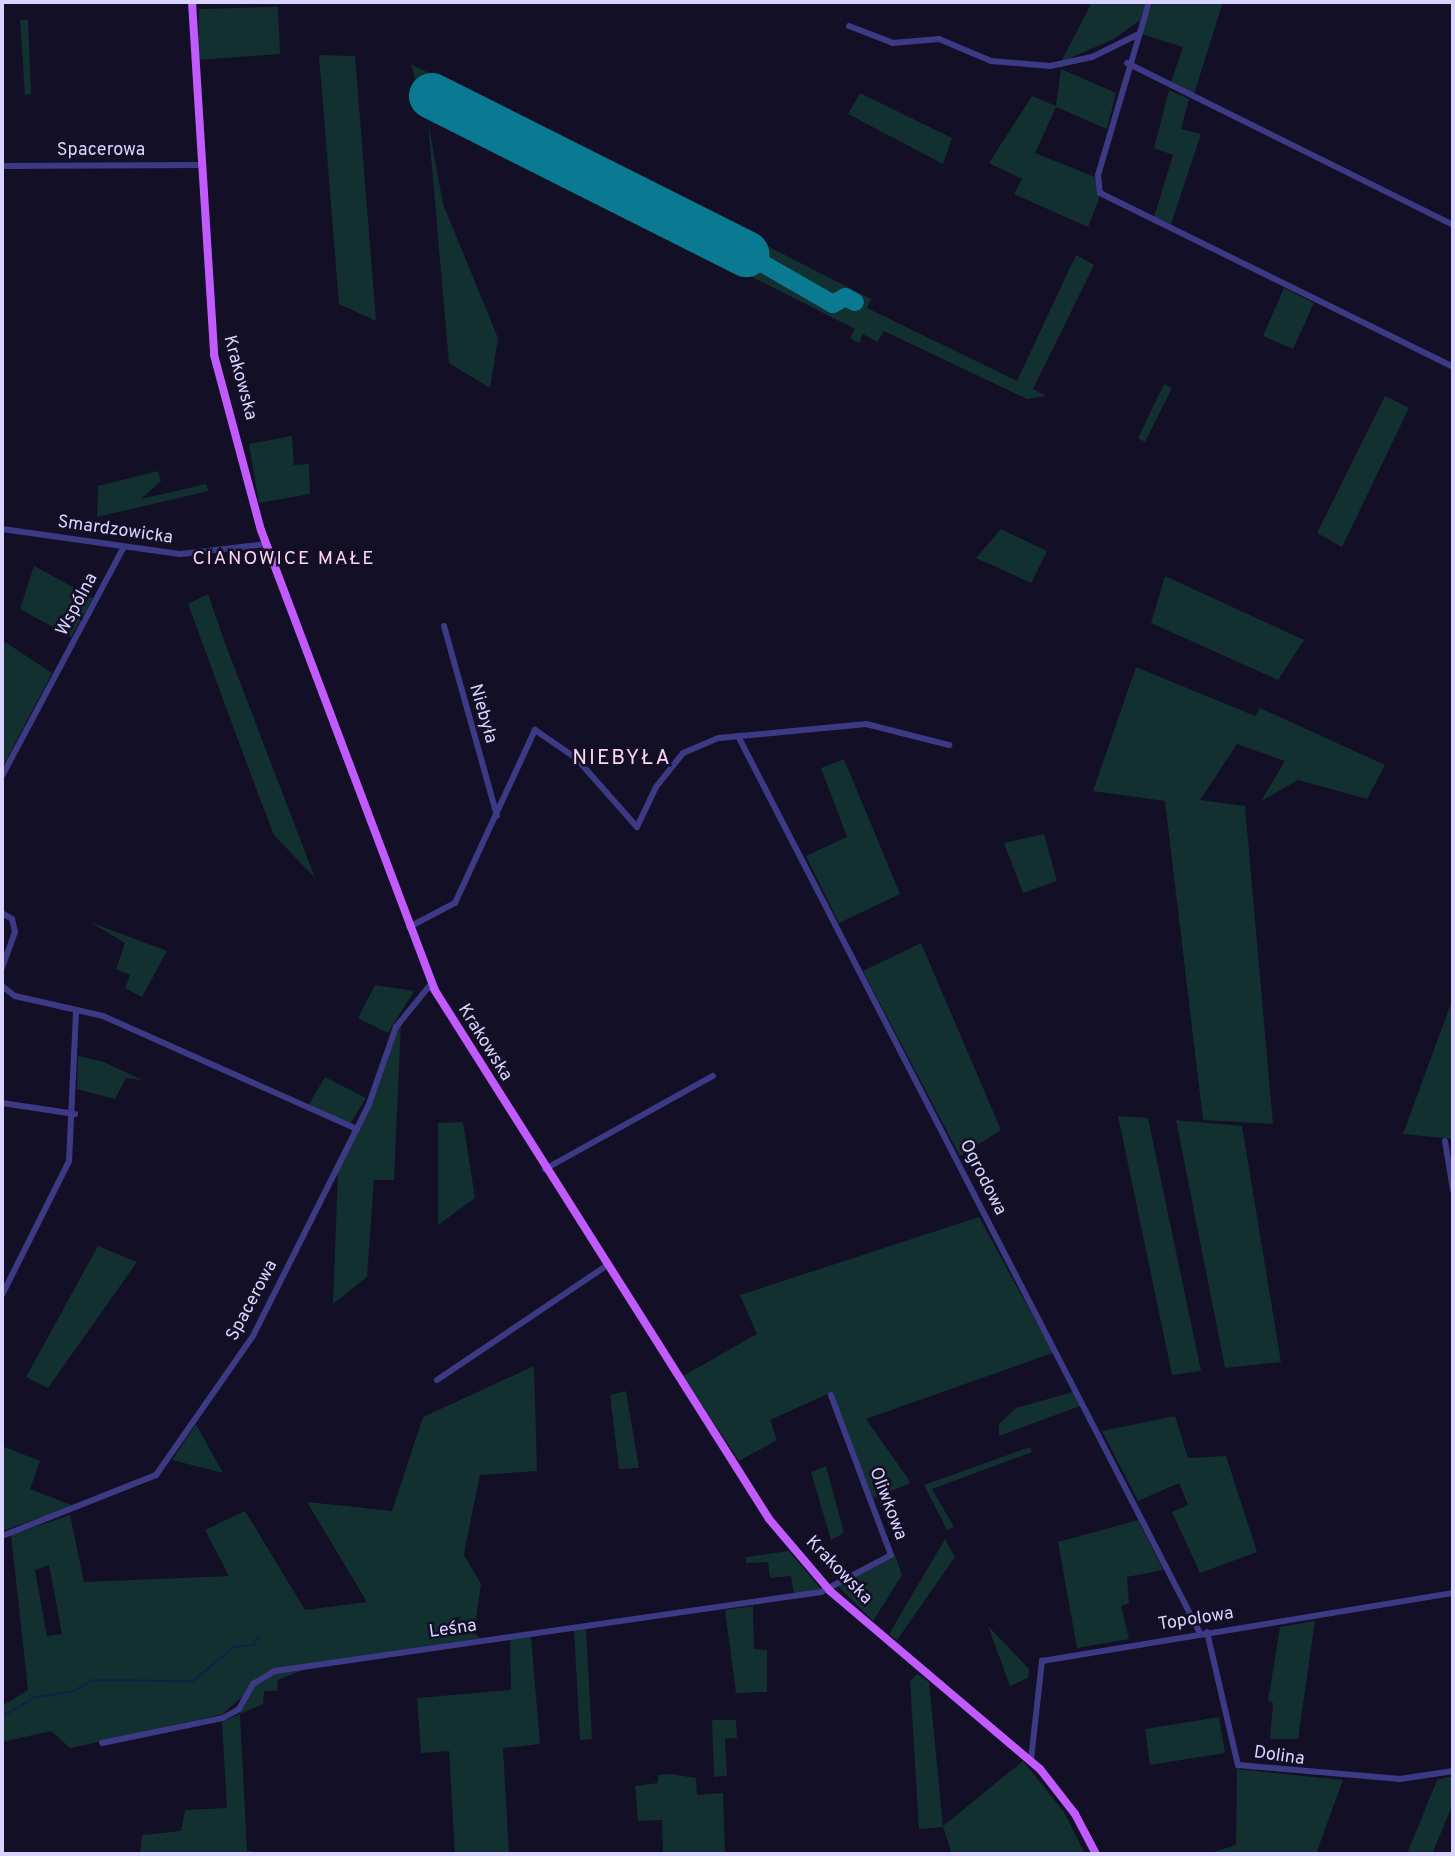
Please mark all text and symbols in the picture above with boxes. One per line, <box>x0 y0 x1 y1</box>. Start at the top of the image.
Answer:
street label: Spacerowa <box>57 140 145 162</box>
street label: Krakowska <box>217 333 261 423</box>
street label: Smardzowicka <box>56 512 174 550</box>
district label: CIANOWICE MAŁE <box>194 549 374 571</box>
street label: Wspólna <box>52 570 104 640</box>
street label: Niebyła <box>463 682 501 746</box>
district label: NIEBYŁA <box>573 746 671 772</box>
street label: Krakowska <box>452 1001 516 1085</box>
street label: Ogrodowa <box>954 1136 1010 1220</box>
street label: Spacerowa <box>223 1257 283 1345</box>
street label: Oliwkowa <box>863 1464 911 1544</box>
street label: Krakowska <box>800 1532 876 1610</box>
street label: Topolowa <box>1157 1603 1235 1637</box>
street label: Leśna <box>428 1616 478 1644</box>
street label: Dolina <box>1252 1743 1306 1771</box>

